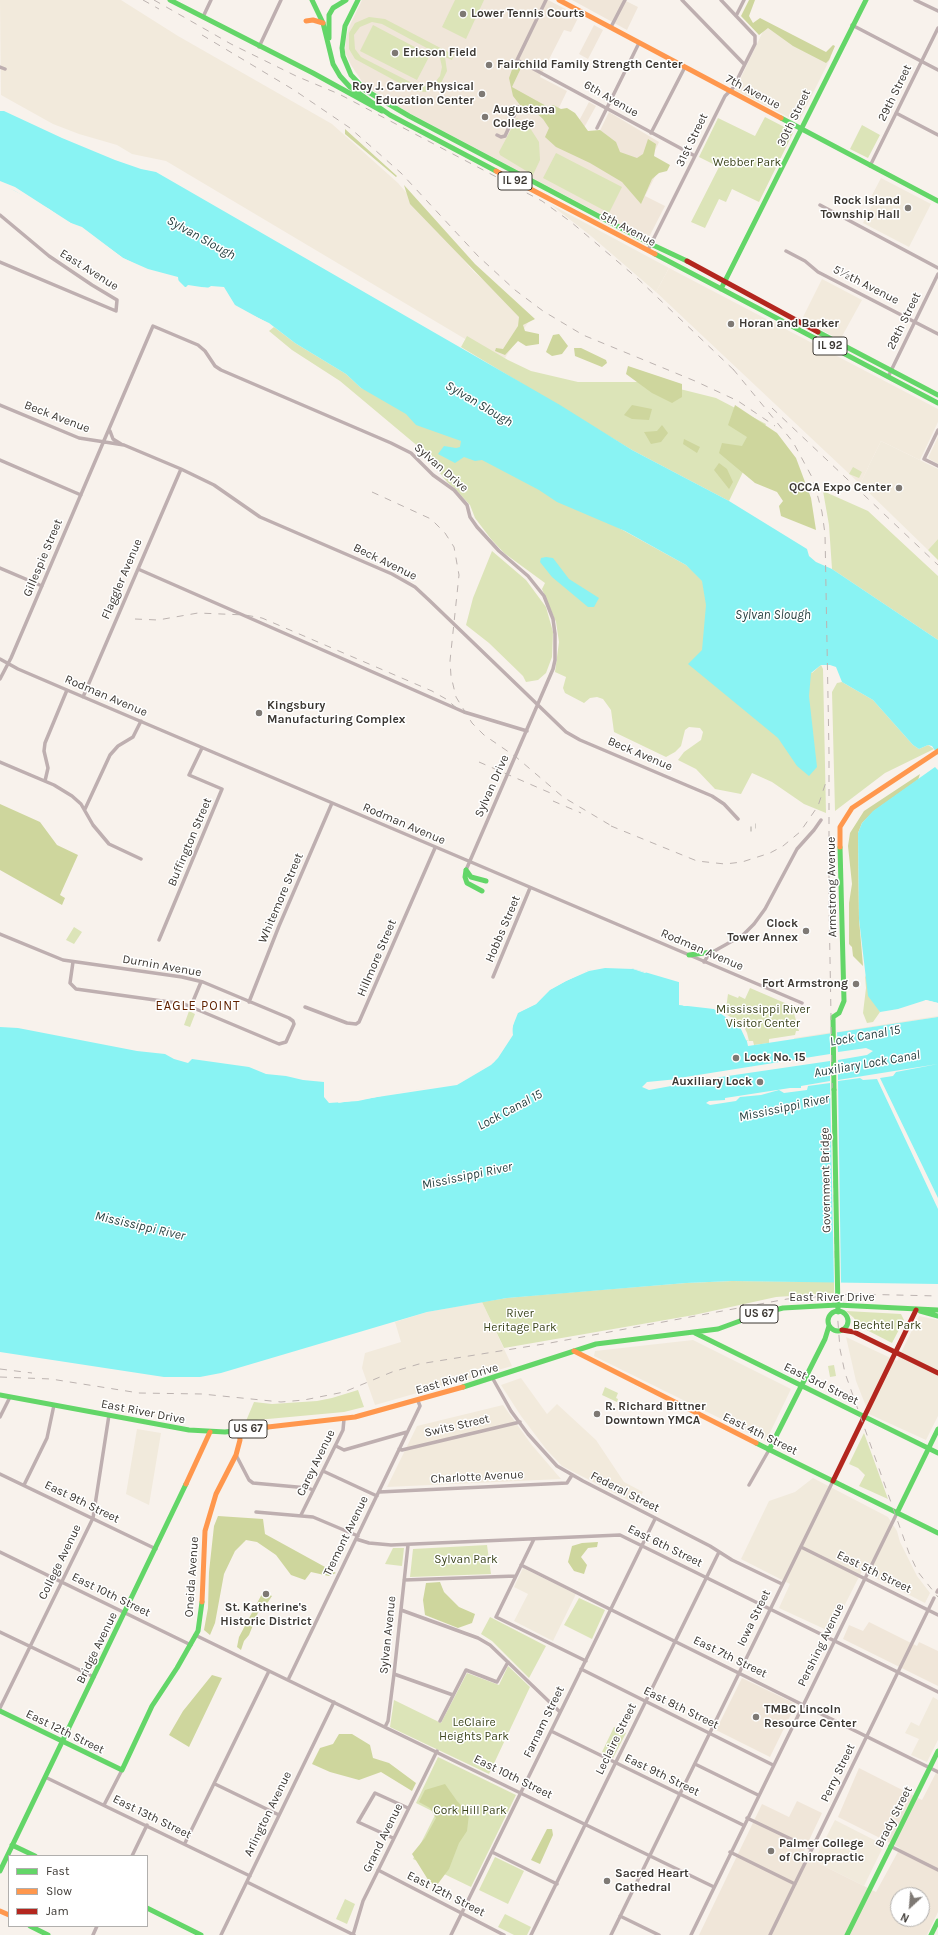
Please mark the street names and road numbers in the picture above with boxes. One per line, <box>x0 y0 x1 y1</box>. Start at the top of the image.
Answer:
street label: 29th Street <box>875 62 915 124</box>
street label: 7th Avenue <box>723 72 783 112</box>
street label: 6th Avenue <box>581 78 641 120</box>
street label: 30th Street <box>774 87 814 149</box>
street label: 31st Street <box>673 111 711 169</box>
road number: IL 92 <box>498 172 532 190</box>
street label: 5th Avenue <box>598 208 658 250</box>
street label: East Avenue <box>57 246 121 294</box>
street label: 5½th Avenue <box>831 262 901 308</box>
street label: 28th Street <box>884 290 924 352</box>
road number: IL 92 <box>813 337 847 355</box>
street label: Beck Avenue <box>22 398 92 436</box>
street label: Sylvan Drive <box>411 441 471 495</box>
street label: Gillespie Street <box>20 517 66 599</box>
street label: Flaggler Avenue <box>99 537 145 621</box>
street label: Beck Avenue <box>351 540 419 584</box>
street label: Rodman Avenue <box>62 672 150 720</box>
street label: Beck Avenue <box>605 734 675 774</box>
street label: Sylvan Drive <box>472 752 512 820</box>
street label: Buffington Street <box>165 796 215 888</box>
street label: Rodman Avenue <box>360 800 448 848</box>
street label: Armstrong Avenue <box>824 837 840 937</box>
street label: Whitemore Street <box>256 851 306 945</box>
street label: Hobbs Street <box>483 894 523 964</box>
street label: Hillmore Street <box>354 917 400 999</box>
street label: Rodman Avenue <box>658 926 746 974</box>
street label: Durnin Avenue <box>121 952 203 980</box>
street label: Government Bridge <box>818 1127 834 1233</box>
street label: East River Drive <box>789 1291 875 1305</box>
road number: US 67 <box>740 1305 778 1323</box>
street label: East River Drive <box>414 1360 500 1398</box>
street label: East 3rd Street <box>781 1360 861 1408</box>
street label: East River Drive <box>100 1397 186 1427</box>
street label: East 4th Street <box>720 1410 800 1458</box>
street label: Swits Street <box>423 1412 491 1440</box>
road number: US 67 <box>229 1420 267 1438</box>
street label: Carey Avenue <box>294 1427 338 1499</box>
street label: Charlotte Avenue <box>430 1467 524 1487</box>
street label: Federal Street <box>588 1468 662 1516</box>
street label: East 9th Street <box>42 1478 122 1526</box>
street label: Tremont Avenue <box>320 1494 372 1578</box>
street label: College Avenue <box>36 1522 84 1602</box>
street label: East 6th Street <box>625 1522 705 1570</box>
street label: Oneida Avenue <box>182 1536 202 1618</box>
street label: East 5th Street <box>834 1548 914 1596</box>
street label: East 10th Street <box>69 1570 153 1620</box>
street label: Iowa Street <box>734 1587 774 1649</box>
street label: Sylvan Avenue <box>377 1595 399 1675</box>
street label: Pershing Avenue <box>795 1601 847 1689</box>
street label: Bridge Avenue <box>73 1610 121 1686</box>
street label: East 7th Street <box>691 1633 769 1681</box>
street label: Farnam Street <box>520 1684 568 1760</box>
street label: East 8th Street <box>641 1684 721 1732</box>
street label: Leclaire Street <box>592 1701 640 1777</box>
street label: East 12th Street <box>23 1707 107 1757</box>
street label: Perry Street <box>818 1742 858 1804</box>
street label: East 9th Street <box>622 1751 702 1799</box>
street label: East 10th Street <box>471 1752 555 1802</box>
street label: Arlington Avenue <box>241 1769 295 1859</box>
street label: Brady Street <box>872 1784 916 1850</box>
street label: East 13th Street <box>110 1792 194 1842</box>
street label: Grand Avenue <box>360 1801 406 1875</box>
street label: East 12th Street <box>405 1868 487 1920</box>

